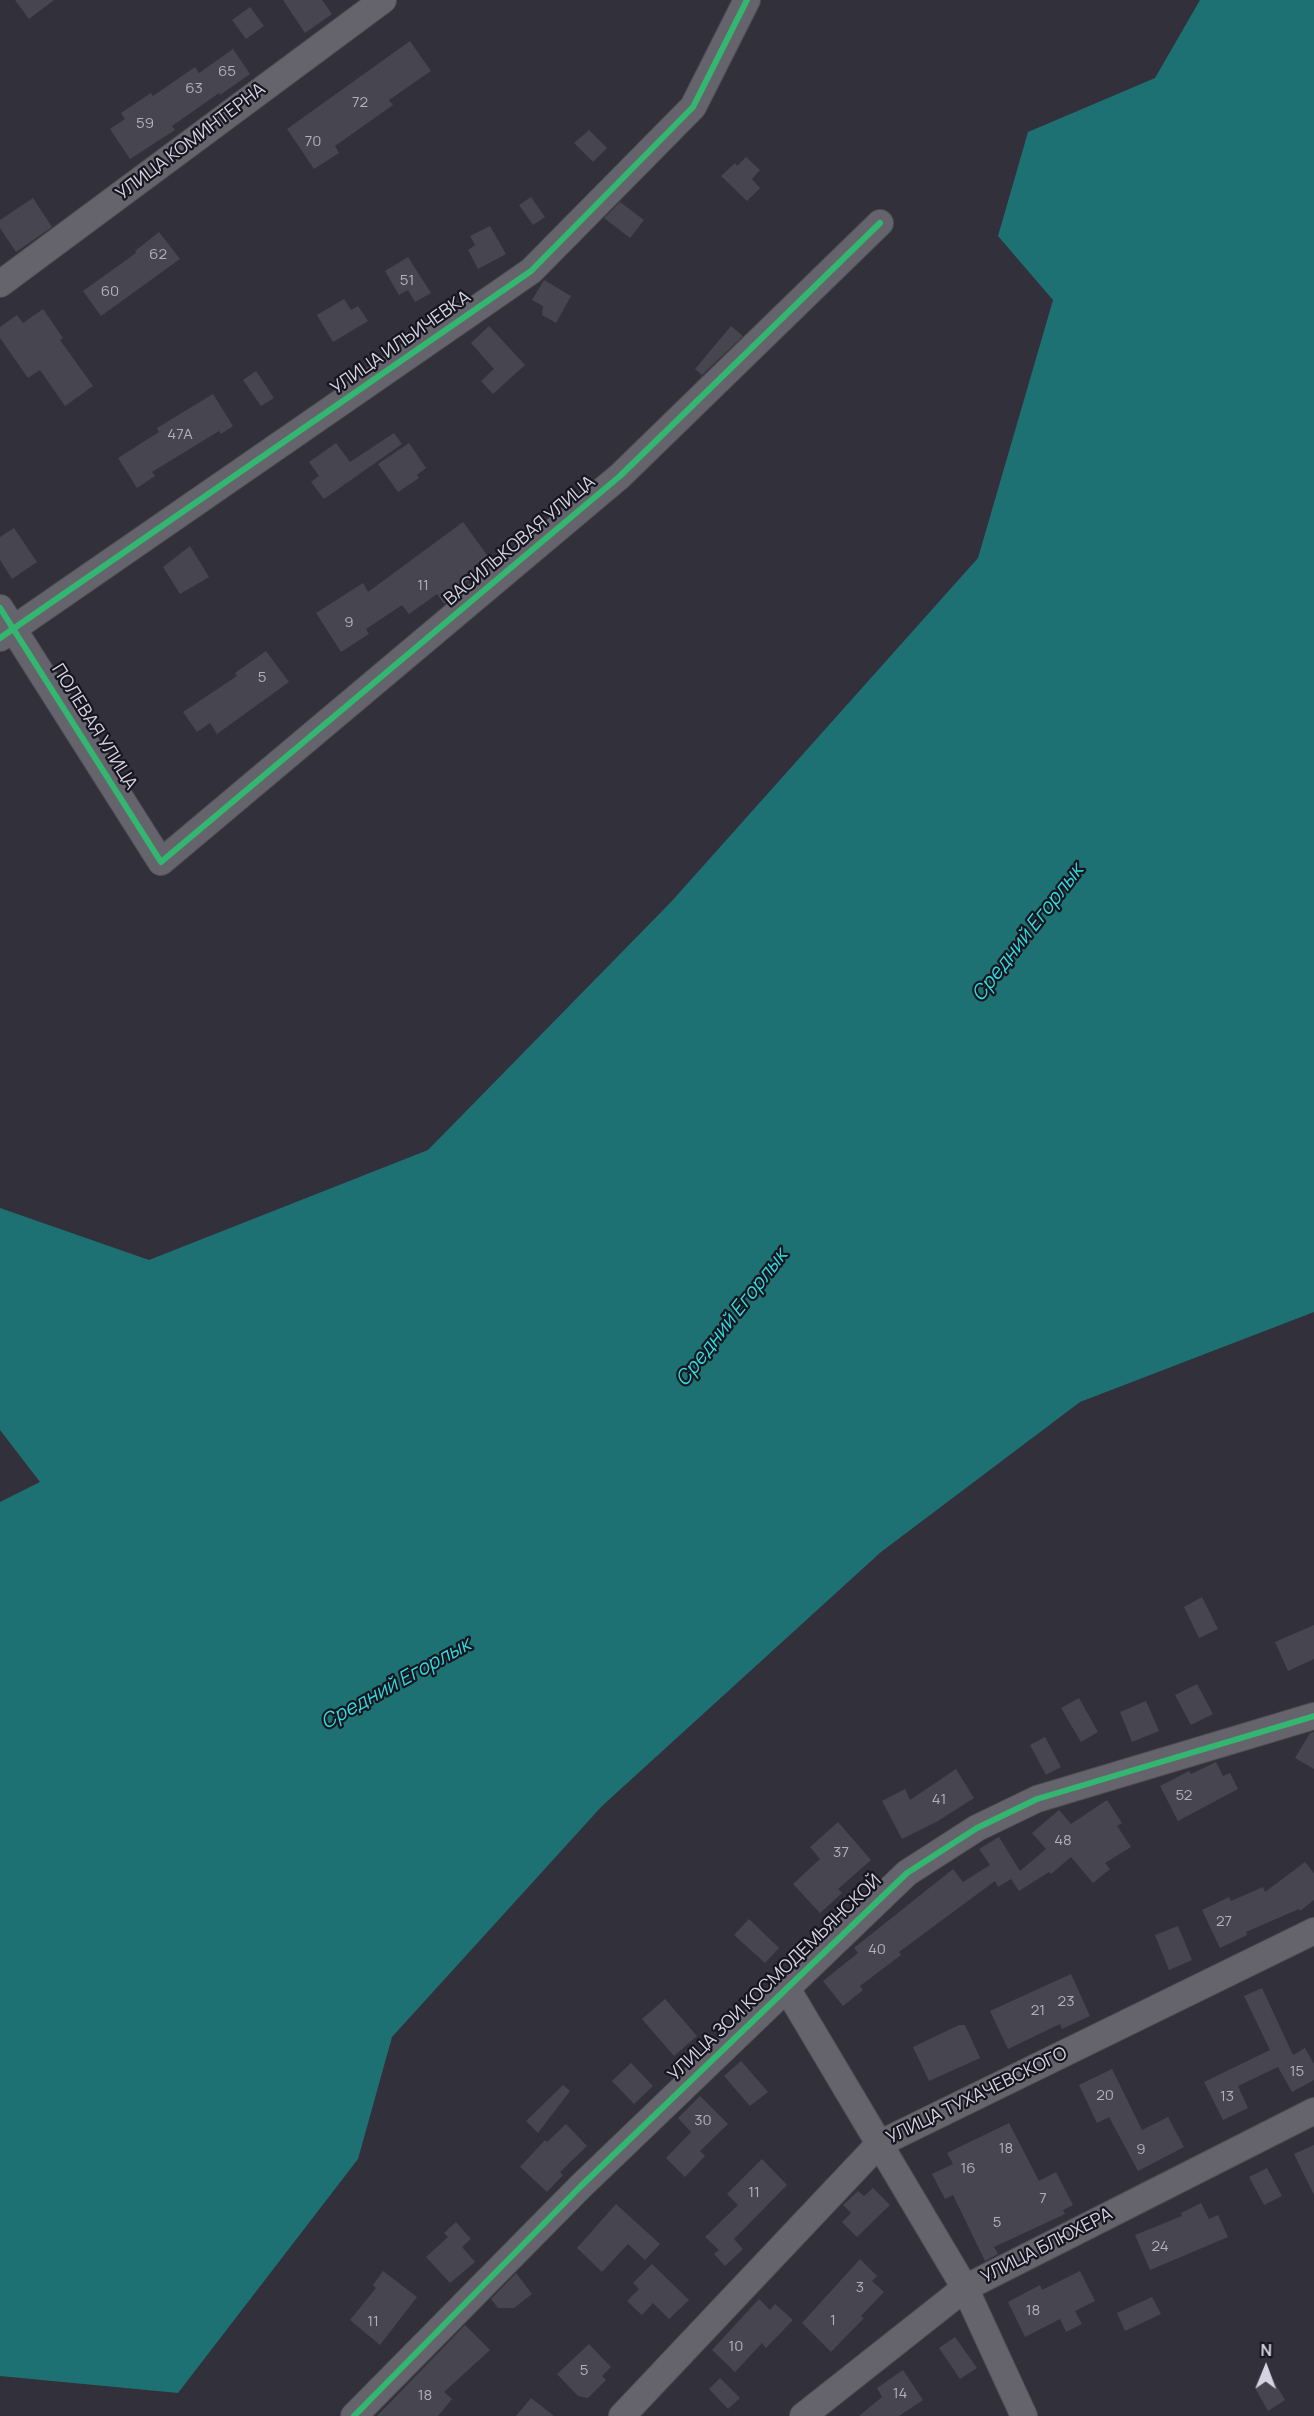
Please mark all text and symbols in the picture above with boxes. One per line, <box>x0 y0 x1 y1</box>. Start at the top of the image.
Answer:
house number: 65 <box>218 63 236 81</box>
street label: УЛИЦА КОМИНТЕРНА <box>112 79 270 205</box>
house number: 63 <box>185 80 203 98</box>
house number: 72 <box>352 94 368 112</box>
house number: 59 <box>136 115 154 133</box>
house number: 70 <box>305 133 321 151</box>
house number: 62 <box>149 246 167 264</box>
house number: 51 <box>400 272 414 290</box>
house number: 60 <box>101 283 119 301</box>
street label: УЛИЦА ИЛЬИЧЕВКА <box>327 287 475 399</box>
house number: 47А <box>167 426 193 444</box>
street label: ВАСИЛЬКОВАЯ УЛИЦА <box>440 471 600 611</box>
house number: 11 <box>417 577 429 595</box>
house number: 9 <box>344 614 354 632</box>
street label: ПОЛЕВАЯ УЛИЦА <box>47 660 141 794</box>
house number: 5 <box>258 669 266 687</box>
water label: Средний Егорлык <box>967 860 1089 1006</box>
water label: Средний Егорлык <box>671 1245 793 1391</box>
water label: Средний Егорлык <box>317 1633 475 1735</box>
house number: 52 <box>1176 1787 1192 1805</box>
house number: 41 <box>932 1791 946 1809</box>
house number: 48 <box>1054 1832 1072 1850</box>
house number: 37 <box>833 1844 849 1862</box>
street label: УЛИЦА ЗОИ КОСМОДЕМЬЯНСКОЙ <box>664 1870 886 2086</box>
house number: 27 <box>1216 1913 1232 1931</box>
house number: 40 <box>868 1941 886 1959</box>
house number: 23 <box>1058 1993 1074 2011</box>
house number: 21 <box>1031 2002 1045 2020</box>
street label: УЛИЦА ТУХАЧЕВСКОГО <box>883 2043 1071 2149</box>
house number: 15 <box>1290 2063 1304 2081</box>
house number: 20 <box>1096 2087 1114 2105</box>
house number: 13 <box>1220 2088 1234 2106</box>
house number: 30 <box>694 2112 712 2130</box>
house number: 18 <box>999 2140 1013 2158</box>
house number: 9 <box>1136 2141 1146 2159</box>
house number: 16 <box>960 2160 976 2178</box>
house number: 11 <box>748 2184 760 2202</box>
house number: 7 <box>1039 2190 1047 2208</box>
street label: УЛИЦА БЛЮХЕРА <box>978 2204 1116 2288</box>
house number: 5 <box>993 2214 1001 2232</box>
house number: 24 <box>1151 2238 1169 2256</box>
house number: 3 <box>856 2279 864 2297</box>
house number: 18 <box>1026 2302 1040 2320</box>
house number: 1 <box>830 2312 836 2330</box>
house number: 11 <box>367 2313 379 2331</box>
house number: 10 <box>729 2338 743 2356</box>
north arrow <box>1236 2338 1296 2398</box>
text: N <box>1260 2339 1272 2361</box>
house number: 5 <box>580 2362 588 2380</box>
house number: 14 <box>893 2385 907 2403</box>
house number: 18 <box>418 2387 432 2405</box>

